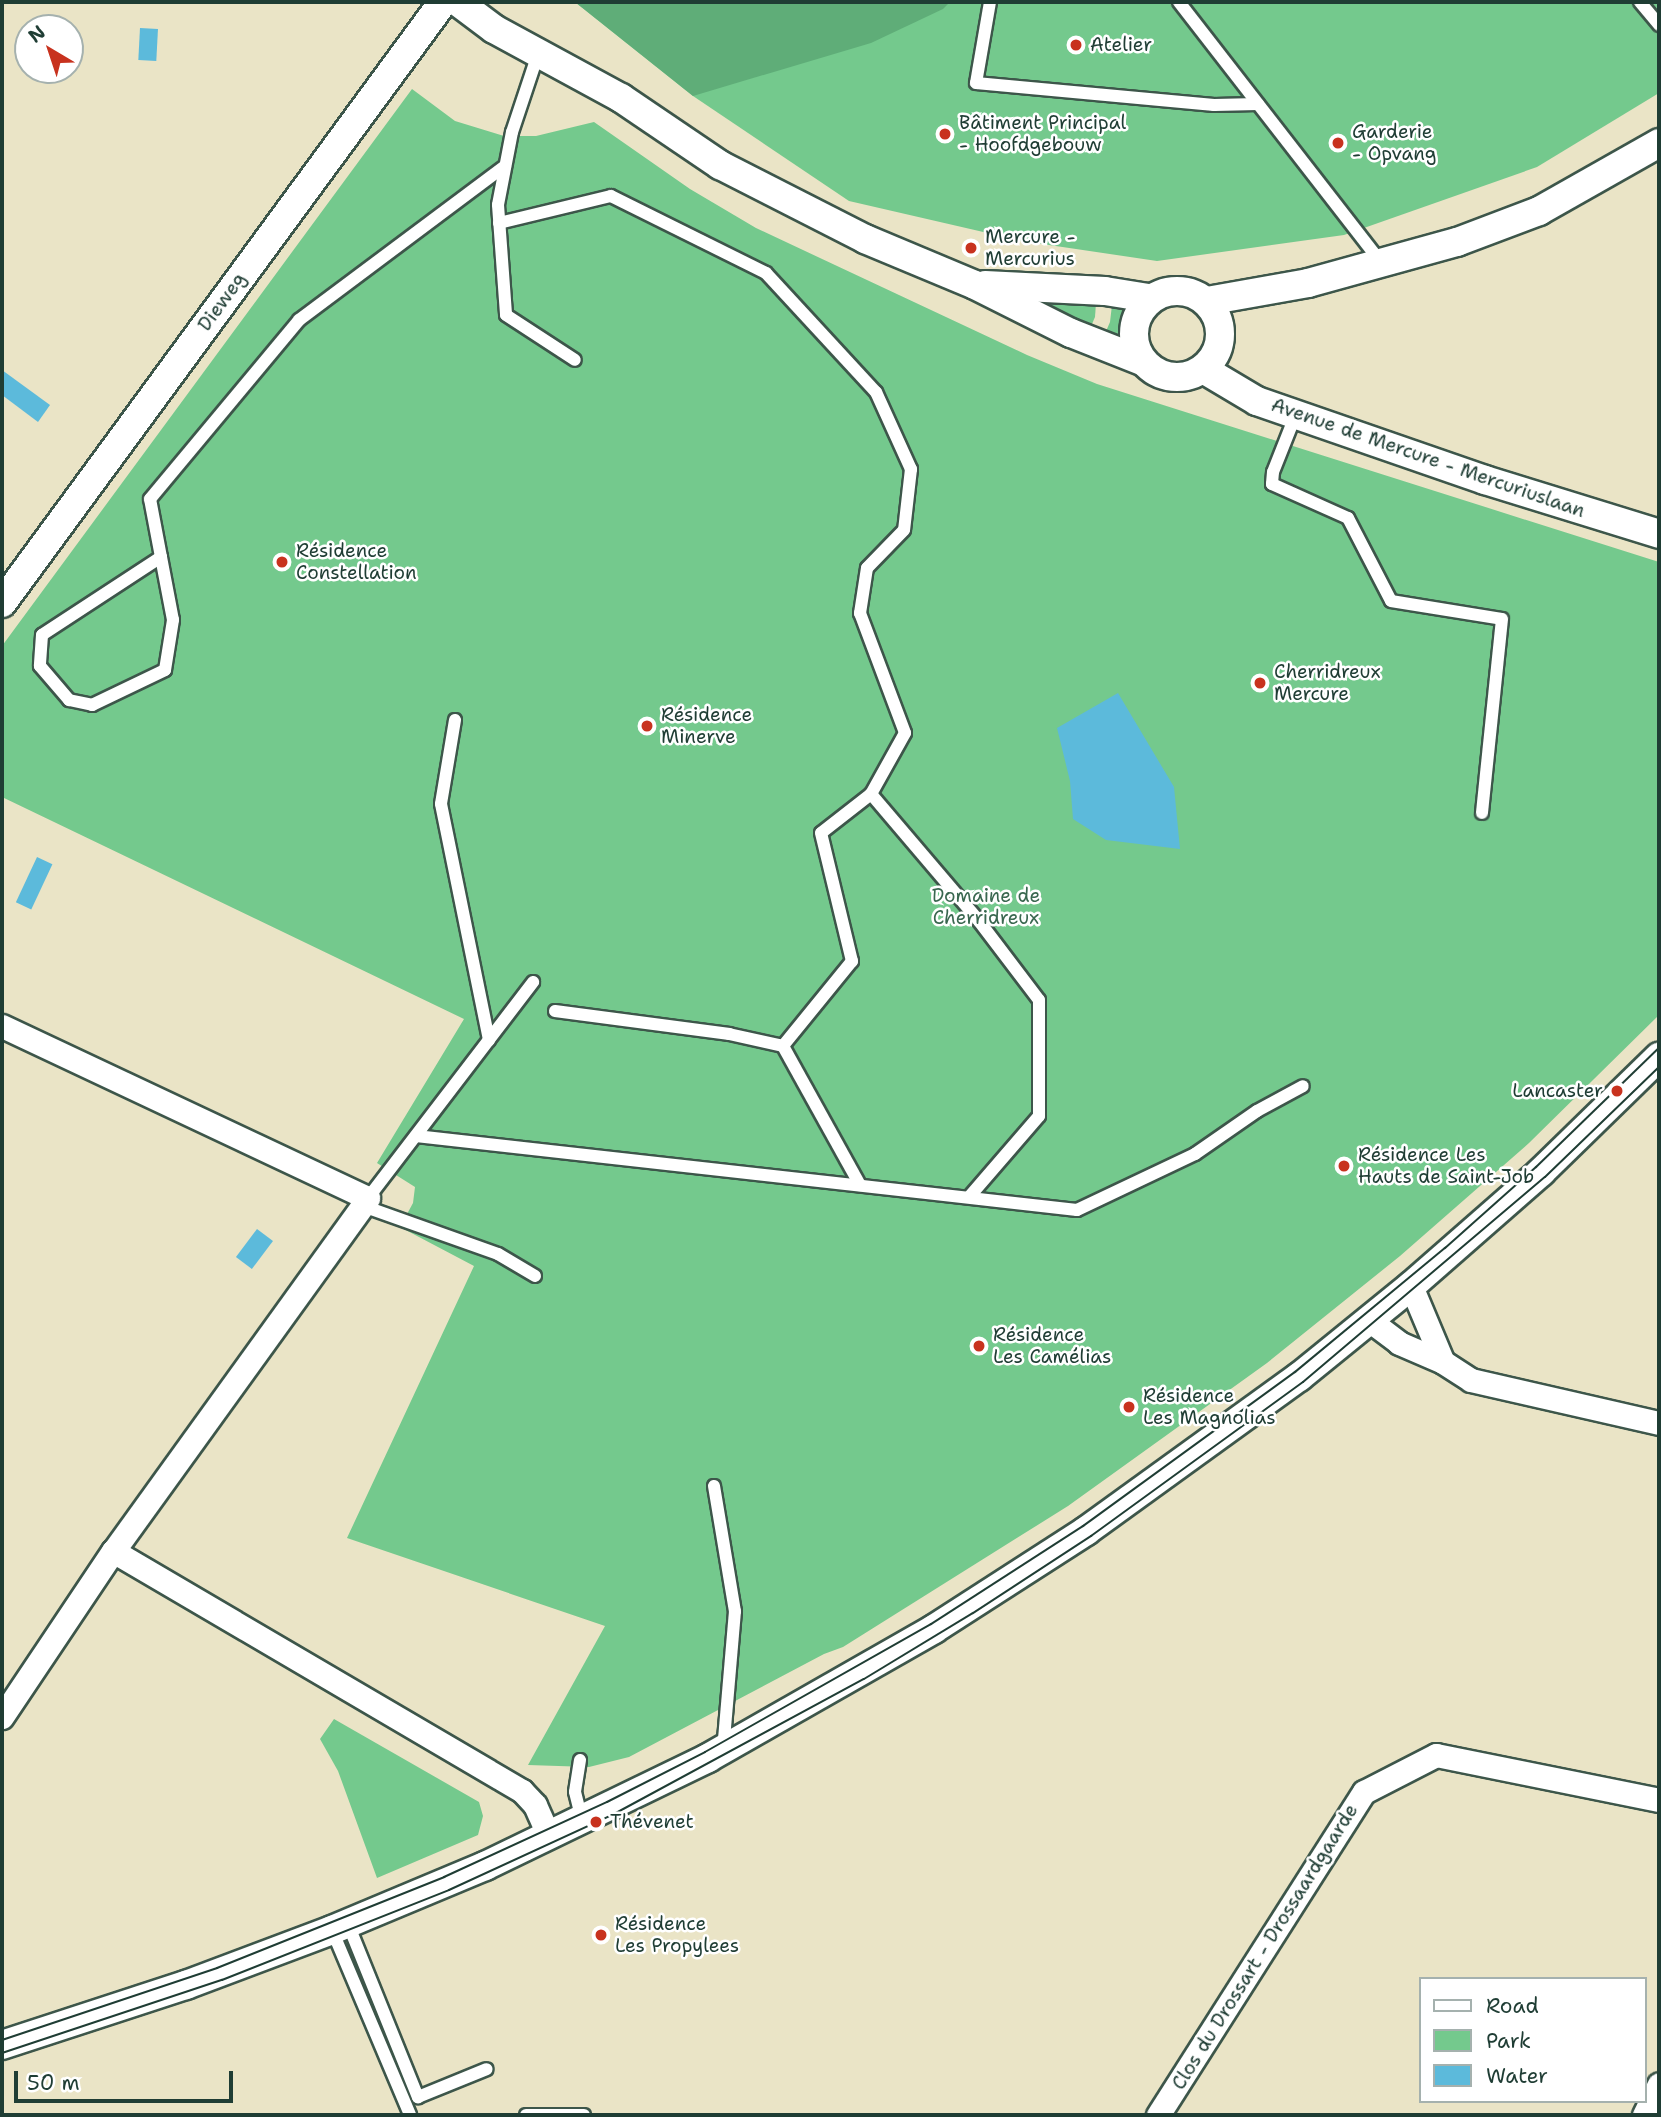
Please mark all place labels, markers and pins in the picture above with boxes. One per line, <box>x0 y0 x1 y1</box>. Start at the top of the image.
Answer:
place label: Atelier <box>1090 34 1152 56</box>
marker: Atelier <box>1068 37 1084 53</box>
place label: Bâtiment Principal - Hoofdgebouw <box>959 112 1126 156</box>
place label: Garderie - Opvang <box>1352 121 1436 165</box>
marker: Bâtiment Principal - Hoofdgebouw <box>937 126 953 142</box>
marker: Garderie - Opvang <box>1330 135 1346 151</box>
place label: Mercure - Mercurius <box>985 226 1076 270</box>
marker: Mercure - Mercurius <box>963 240 979 256</box>
place label: Résidence Constellation <box>296 540 417 584</box>
marker: Résidence Constellation <box>274 554 290 570</box>
place label: Cherridreux Mercure <box>1274 661 1381 705</box>
marker: Cherridreux Mercure <box>1252 675 1268 691</box>
place label: Résidence Minerve <box>661 704 752 748</box>
marker: Résidence Minerve <box>639 718 655 734</box>
place label: Lancaster <box>1512 1080 1603 1102</box>
marker: Lancaster <box>1609 1083 1625 1099</box>
place label: Résidence Les Hauts de Saint-Job <box>1358 1144 1534 1188</box>
marker: Résidence Les Hauts de Saint-Job <box>1336 1158 1352 1174</box>
place label: Résidence Les Camélias <box>993 1324 1111 1368</box>
marker: Résidence Les Camélias <box>971 1338 987 1354</box>
place label: Résidence Les Magnolias <box>1143 1385 1276 1429</box>
marker: Résidence Les Magnolias <box>1121 1399 1137 1415</box>
place label: Thévenet <box>610 1811 694 1833</box>
marker: Thévenet <box>588 1814 604 1830</box>
place label: Résidence Les Propylees <box>615 1913 739 1957</box>
marker: Résidence Les Propylees <box>593 1927 609 1943</box>

